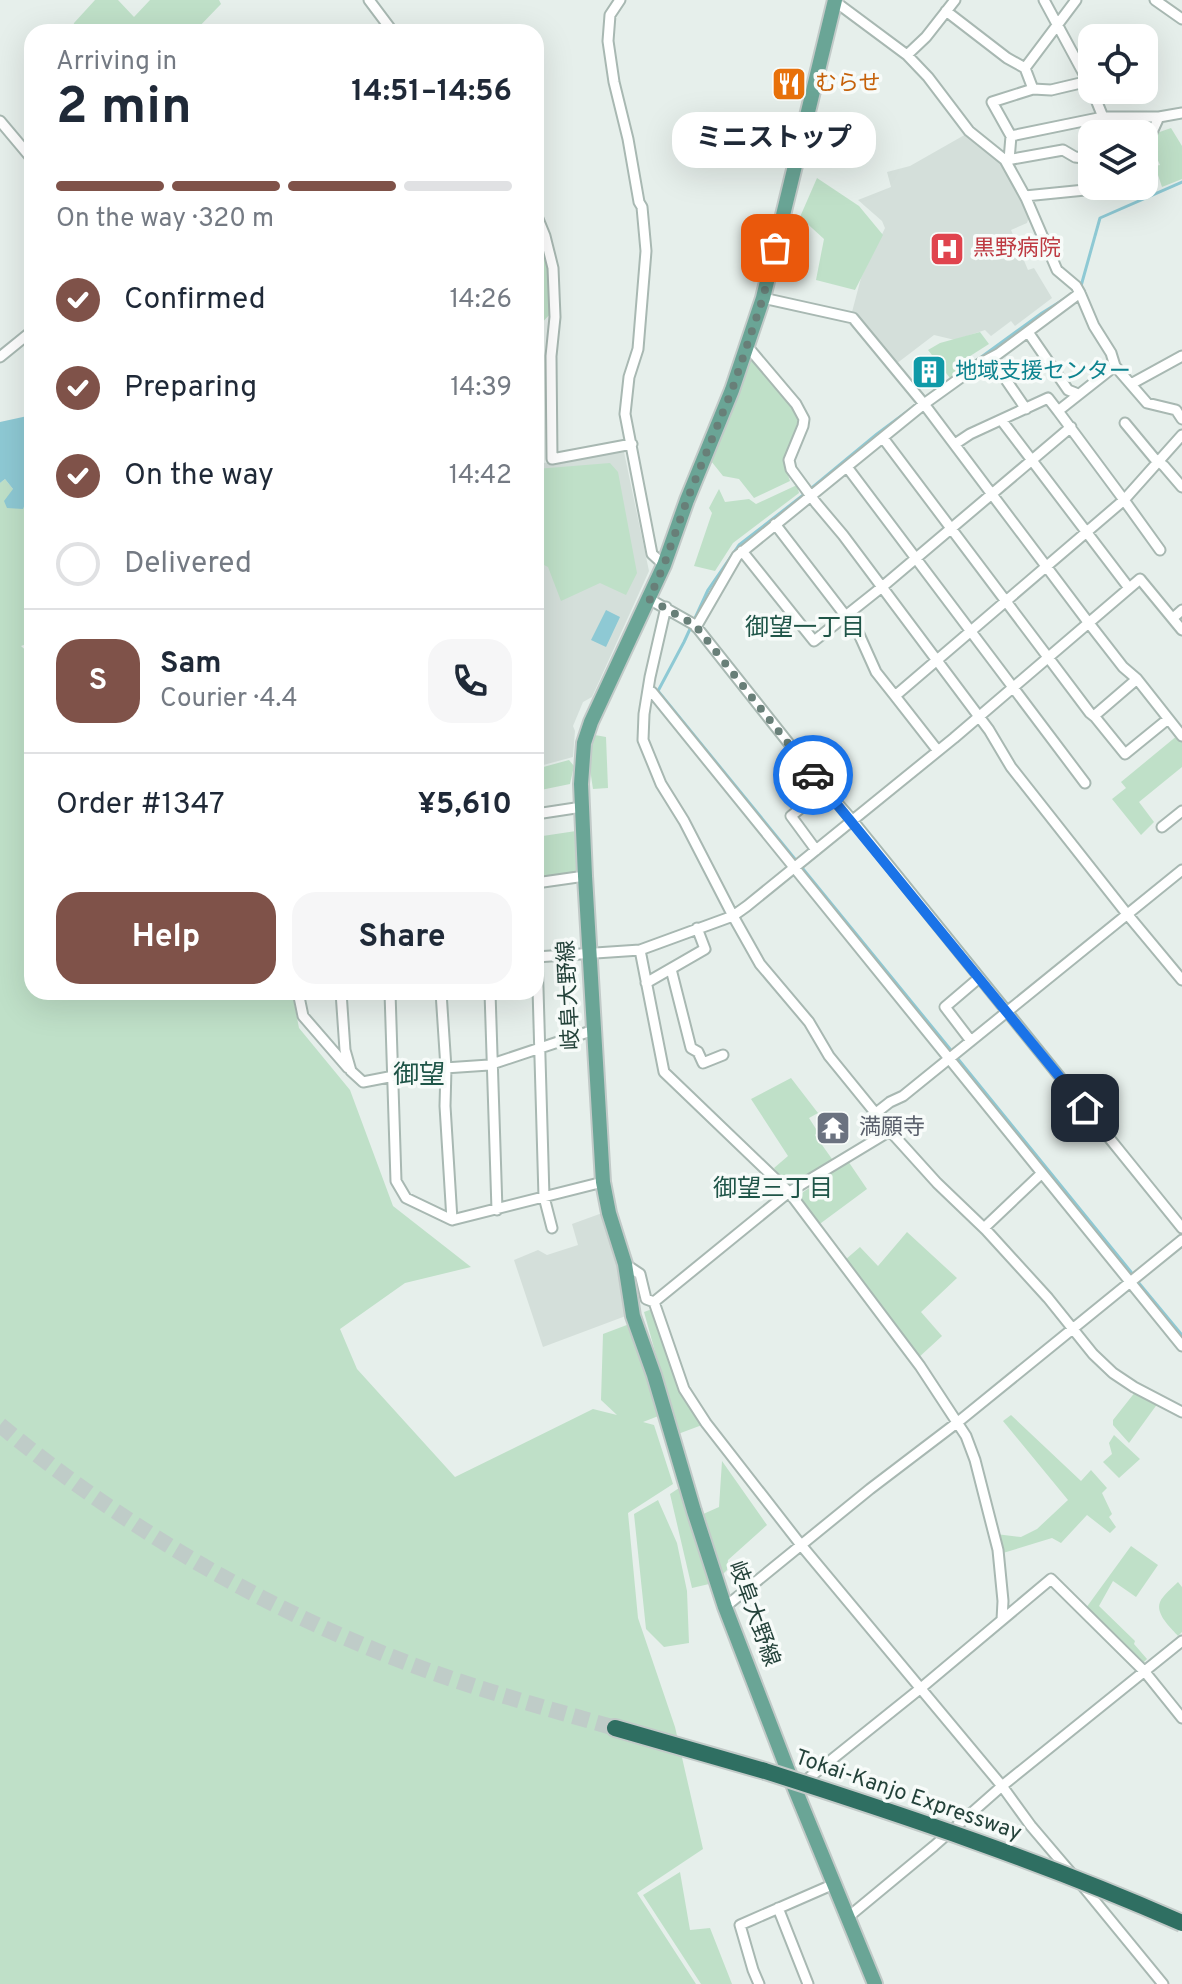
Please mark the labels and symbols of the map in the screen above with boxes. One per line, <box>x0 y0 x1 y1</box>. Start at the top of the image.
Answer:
restaurant icon: むらせ <box>770 65 808 103</box>
place label: むらせ <box>815 71 881 98</box>
callout: ミニストップ <box>673 112 877 168</box>
pin <box>741 214 809 282</box>
hospital icon: 黒野病院 <box>928 230 966 268</box>
place label: 黒野病院 <box>973 236 1061 263</box>
building icon: 地域支援センター <box>910 353 948 391</box>
place label: 地域支援センター <box>955 359 1131 386</box>
district label: 御望一丁目 <box>745 614 865 644</box>
courier <box>773 735 853 815</box>
street label: 岐阜大野線 <box>554 939 586 1051</box>
district label: 御望 <box>393 1060 445 1093</box>
pin <box>1051 1074 1119 1142</box>
temple icon: 満願寺 <box>814 1109 852 1147</box>
place label: 満願寺 <box>859 1115 925 1142</box>
district label: 御望三丁目 <box>713 1175 833 1205</box>
street label: 岐阜大野線 <box>722 1558 784 1670</box>
street label: Tokai-Kanjo Expressway <box>791 1745 1025 1847</box>

